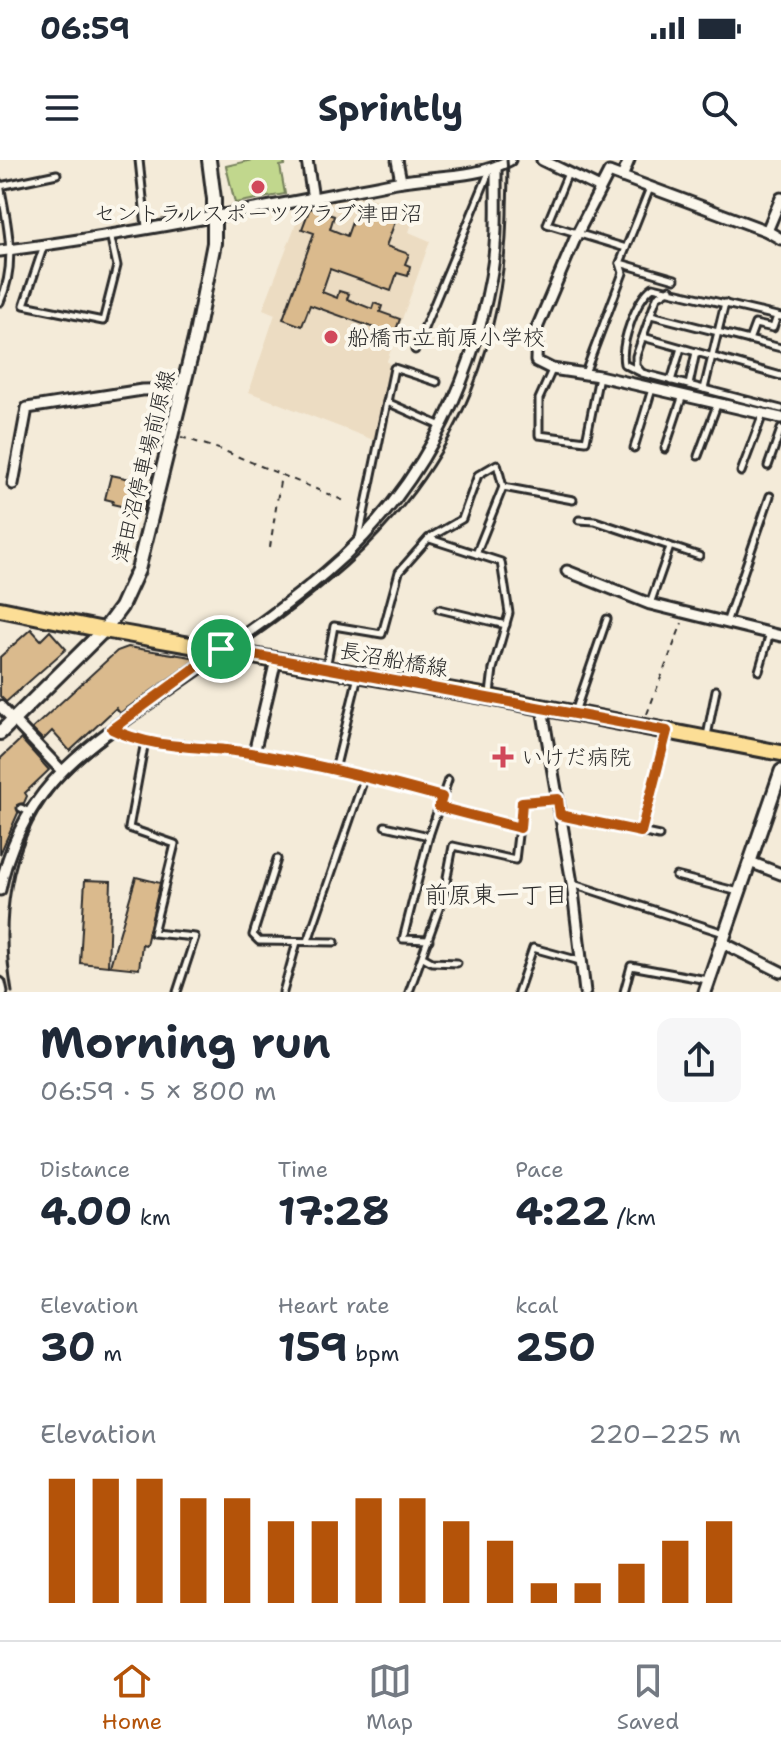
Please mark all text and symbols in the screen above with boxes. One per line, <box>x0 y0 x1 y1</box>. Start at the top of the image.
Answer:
text: 06:59 <box>40 8 130 49</box>
text: Sprintly <box>318 84 463 133</box>
icon: menu <box>40 86 84 130</box>
icon: search <box>697 86 741 130</box>
marker: セントラルスポーツクラブ津田沼 <box>249 178 267 196</box>
place label: セントラルスポーツクラブ津田沼 <box>94 199 422 228</box>
place label: 船橋市立前原小学校 <box>347 323 545 352</box>
marker: 船橋市立前原小学校 <box>322 328 340 346</box>
street label: 津田沼停車場前原線 <box>105 367 182 566</box>
pin <box>187 615 255 683</box>
icon: arrive <box>199 627 243 671</box>
street label: 長沼船橋線 <box>337 636 451 683</box>
place label: いけだ病院 <box>521 743 631 772</box>
marker: いけだ病院 <box>492 746 514 768</box>
district label: 前原東一丁目 <box>424 879 568 911</box>
text: Morning run <box>40 1013 331 1072</box>
button: share <box>657 1018 741 1102</box>
text: 06:59 · 5 × 800 m <box>40 1073 277 1108</box>
text: Distance <box>40 1155 130 1184</box>
text: Time <box>278 1155 328 1184</box>
text: Pace <box>515 1155 564 1184</box>
text: 4.00 <box>40 1184 132 1238</box>
text: 17:28 <box>278 1184 390 1238</box>
text: 4:22 <box>515 1184 609 1238</box>
text: km <box>132 1203 171 1232</box>
text: /km <box>609 1203 656 1232</box>
text: Elevation <box>40 1291 138 1320</box>
text: Heart rate <box>278 1291 390 1320</box>
text: kcal <box>515 1291 558 1320</box>
text: 30 <box>40 1320 96 1374</box>
text: 159 <box>278 1320 348 1374</box>
text: 250 <box>515 1320 596 1374</box>
text: m <box>96 1339 122 1368</box>
text: bpm <box>348 1339 400 1368</box>
text: Elevation <box>40 1416 156 1451</box>
text: 220–225 m <box>589 1416 741 1451</box>
tab: Home <box>102 1659 162 1736</box>
tab: Map <box>366 1659 413 1736</box>
tab: Saved <box>617 1659 679 1736</box>

